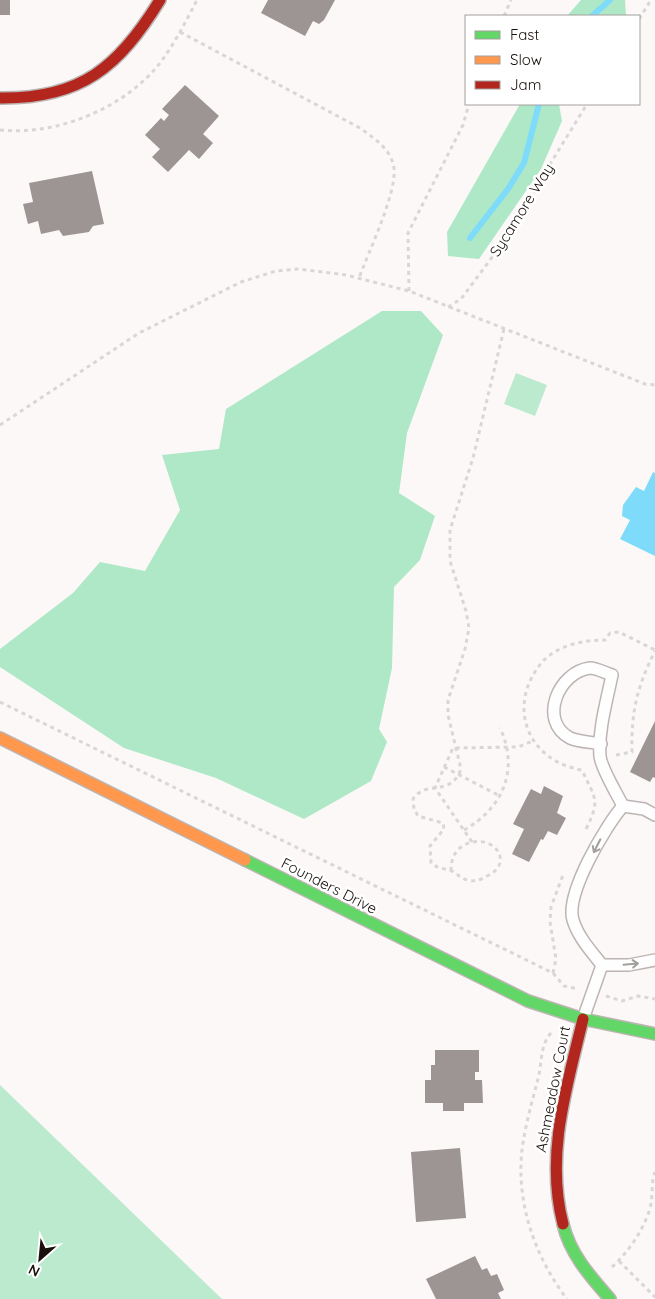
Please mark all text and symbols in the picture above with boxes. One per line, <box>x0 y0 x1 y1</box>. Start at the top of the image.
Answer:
legend <box>465 15 640 105</box>
text: Fast <box>510 25 539 44</box>
text: Slow <box>510 50 542 69</box>
text: Jam <box>510 75 541 94</box>
street label: Sycamore Way <box>485 160 558 260</box>
one-way arrow <box>592 838 601 853</box>
street label: Founders Drive <box>278 853 380 918</box>
one-way arrow <box>623 959 639 969</box>
street label: Ashmeadow Court <box>531 1024 574 1154</box>
north arrow <box>15 1234 65 1284</box>
text: N <box>25 1260 43 1281</box>

